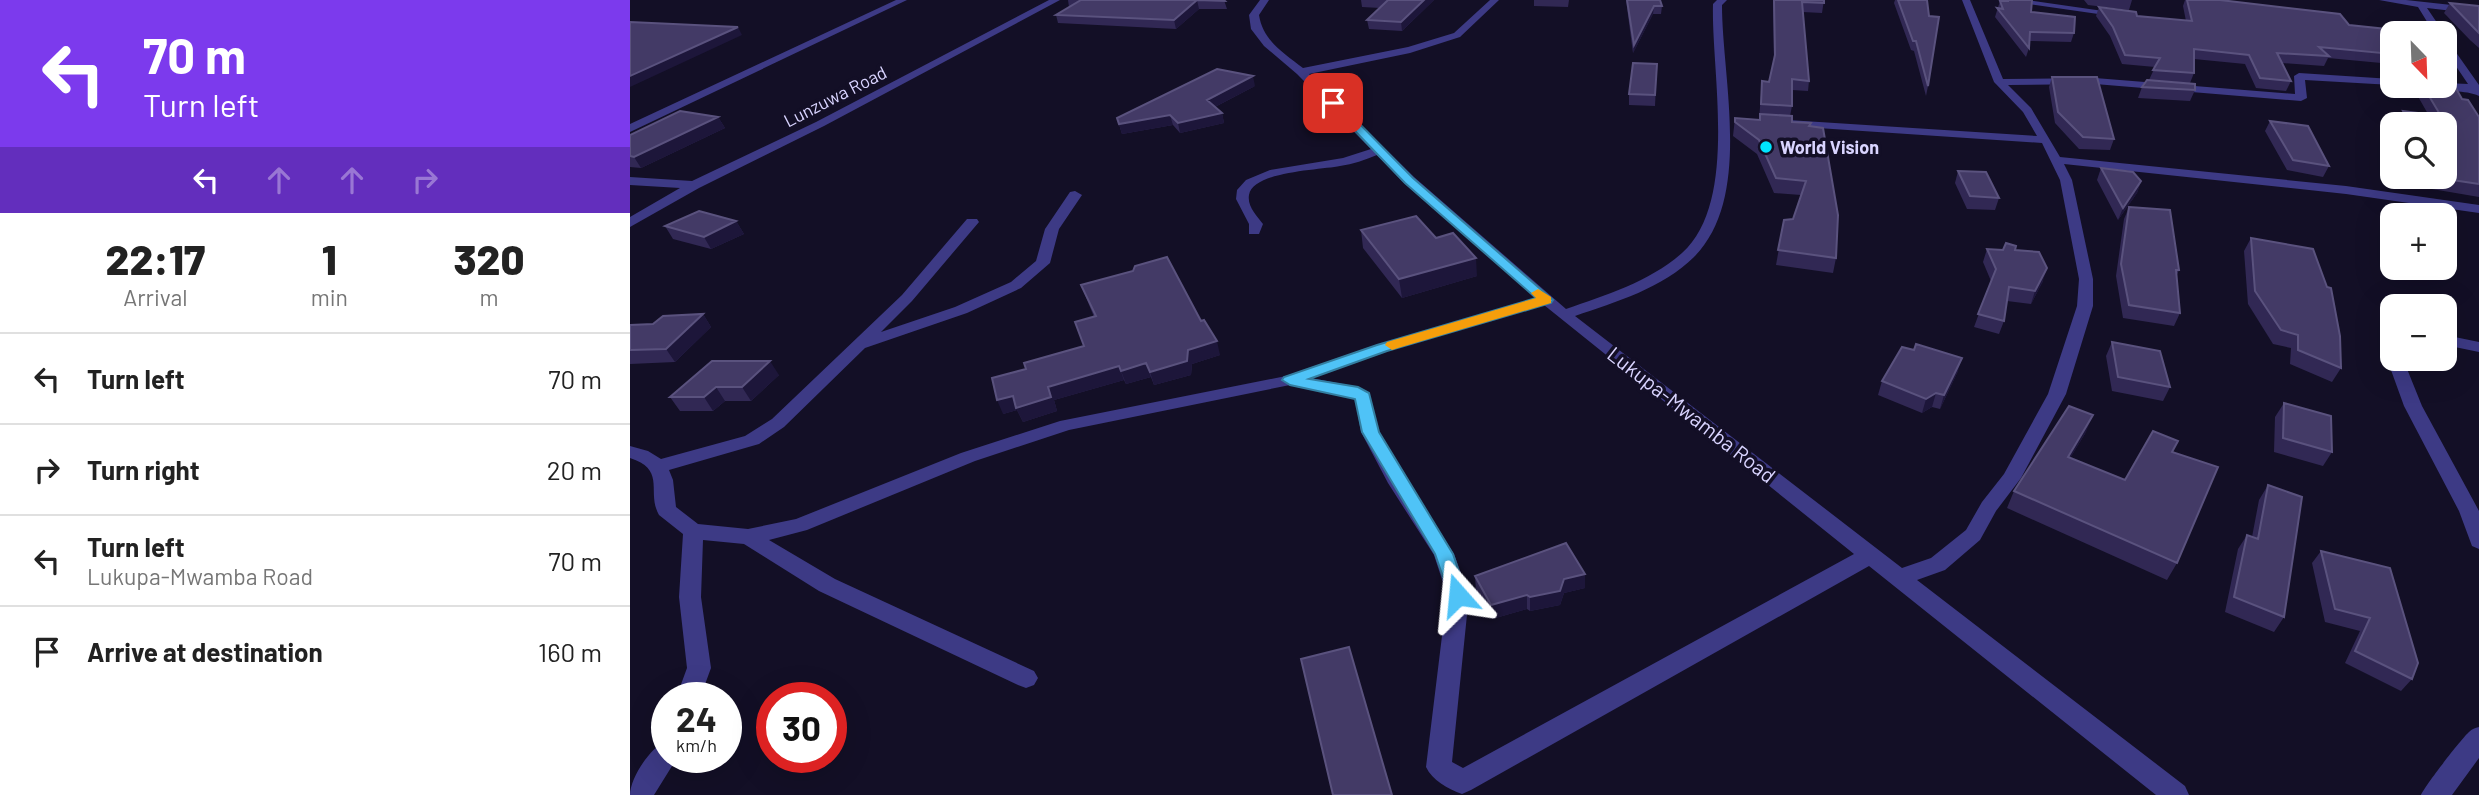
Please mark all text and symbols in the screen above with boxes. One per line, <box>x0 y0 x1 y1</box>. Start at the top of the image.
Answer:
north arrow <box>2380 21 2457 98</box>
map controls <box>2380 21 2457 371</box>
text: 70 m <box>143 25 246 84</box>
icon: left <box>28 28 119 119</box>
street label: Lunzuwa Road <box>780 61 890 131</box>
pin <box>1303 73 1363 133</box>
icon: arrive <box>1314 84 1352 122</box>
text: Turn left <box>143 85 260 123</box>
button: search <box>2380 112 2457 189</box>
place label: World Vision <box>1780 136 1879 158</box>
marker: World Vision <box>1758 139 1774 155</box>
icon: left <box>187 161 225 199</box>
icon: ahead <box>260 161 298 199</box>
icon: ahead <box>333 161 371 199</box>
icon: right <box>406 161 444 199</box>
button: + <box>2380 203 2457 280</box>
text: 22:17 <box>106 233 205 283</box>
text: 1 <box>322 233 337 283</box>
text: 320 <box>454 233 524 283</box>
text: Arrival <box>123 283 187 311</box>
text: min <box>311 283 348 311</box>
text: m <box>479 283 498 311</box>
button: − <box>2380 294 2457 371</box>
street label: Lukupa-Mwamba Road <box>1603 341 1781 487</box>
icon: left <box>28 360 66 398</box>
text: Turn left <box>87 363 185 394</box>
text: 70 m <box>548 363 602 394</box>
icon: right <box>28 451 66 489</box>
text: Turn right <box>87 454 200 485</box>
text: 20 m <box>547 454 602 485</box>
text: Turn left <box>87 531 185 562</box>
icon: left <box>28 542 66 580</box>
text: 70 m <box>548 545 602 576</box>
position arrow <box>1421 558 1495 632</box>
text: Lukupa-Mwamba Road <box>87 562 313 590</box>
icon: arrive <box>28 633 66 671</box>
text: Arrive at destination <box>87 636 323 667</box>
text: 160 m <box>538 636 602 667</box>
speed limit sign: 30 <box>756 682 847 773</box>
text: 24 <box>676 697 717 739</box>
text: km/h <box>676 734 717 756</box>

